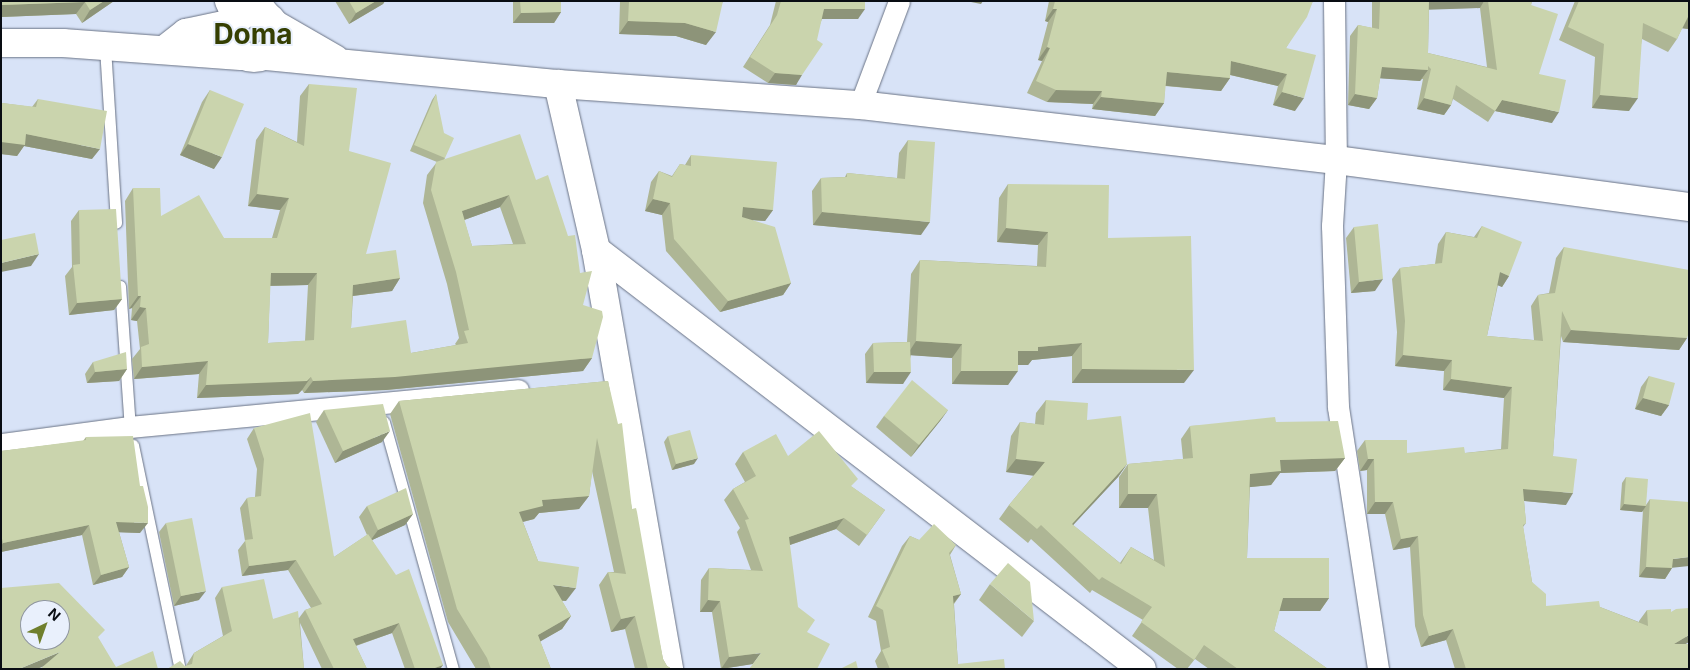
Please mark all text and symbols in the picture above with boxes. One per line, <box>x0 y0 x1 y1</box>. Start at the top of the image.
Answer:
district label: Doma <box>213 17 293 51</box>
north arrow <box>20 600 70 650</box>
text: N <box>45 604 64 624</box>

